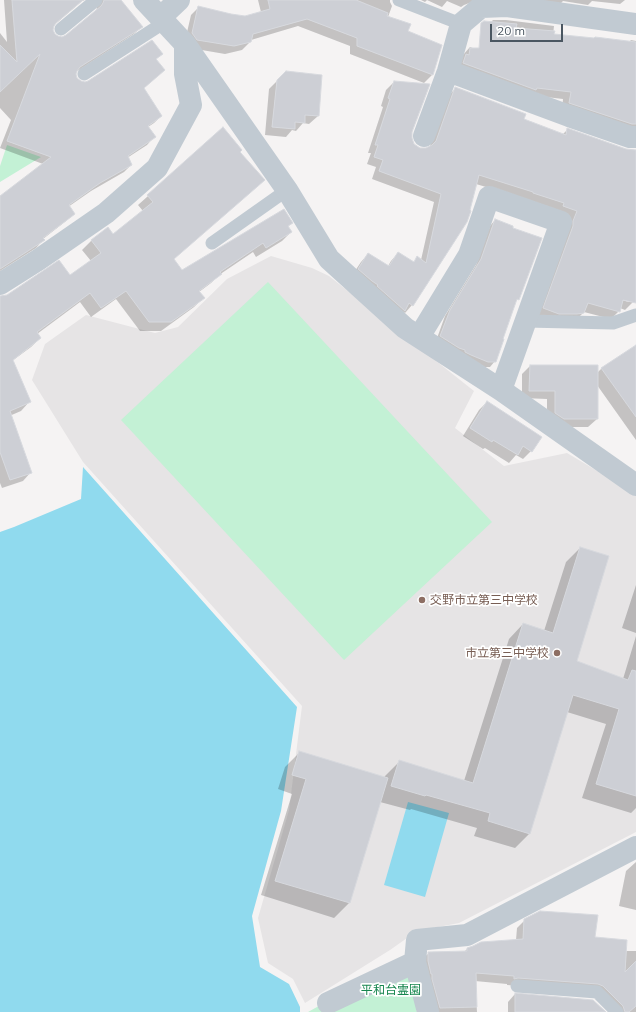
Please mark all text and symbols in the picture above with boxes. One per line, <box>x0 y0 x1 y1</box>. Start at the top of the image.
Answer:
scale bar <box>492 16 565 42</box>
text: 20 m <box>497 23 525 38</box>
place label: 交野市立第三中学校 <box>430 593 538 607</box>
marker: 交野市立第三中学校 <box>417 595 427 605</box>
place label: 市立第三中学校 <box>465 646 549 660</box>
marker: 市立第三中学校 <box>552 648 562 658</box>
park label: 平和台霊園 <box>361 983 421 997</box>

